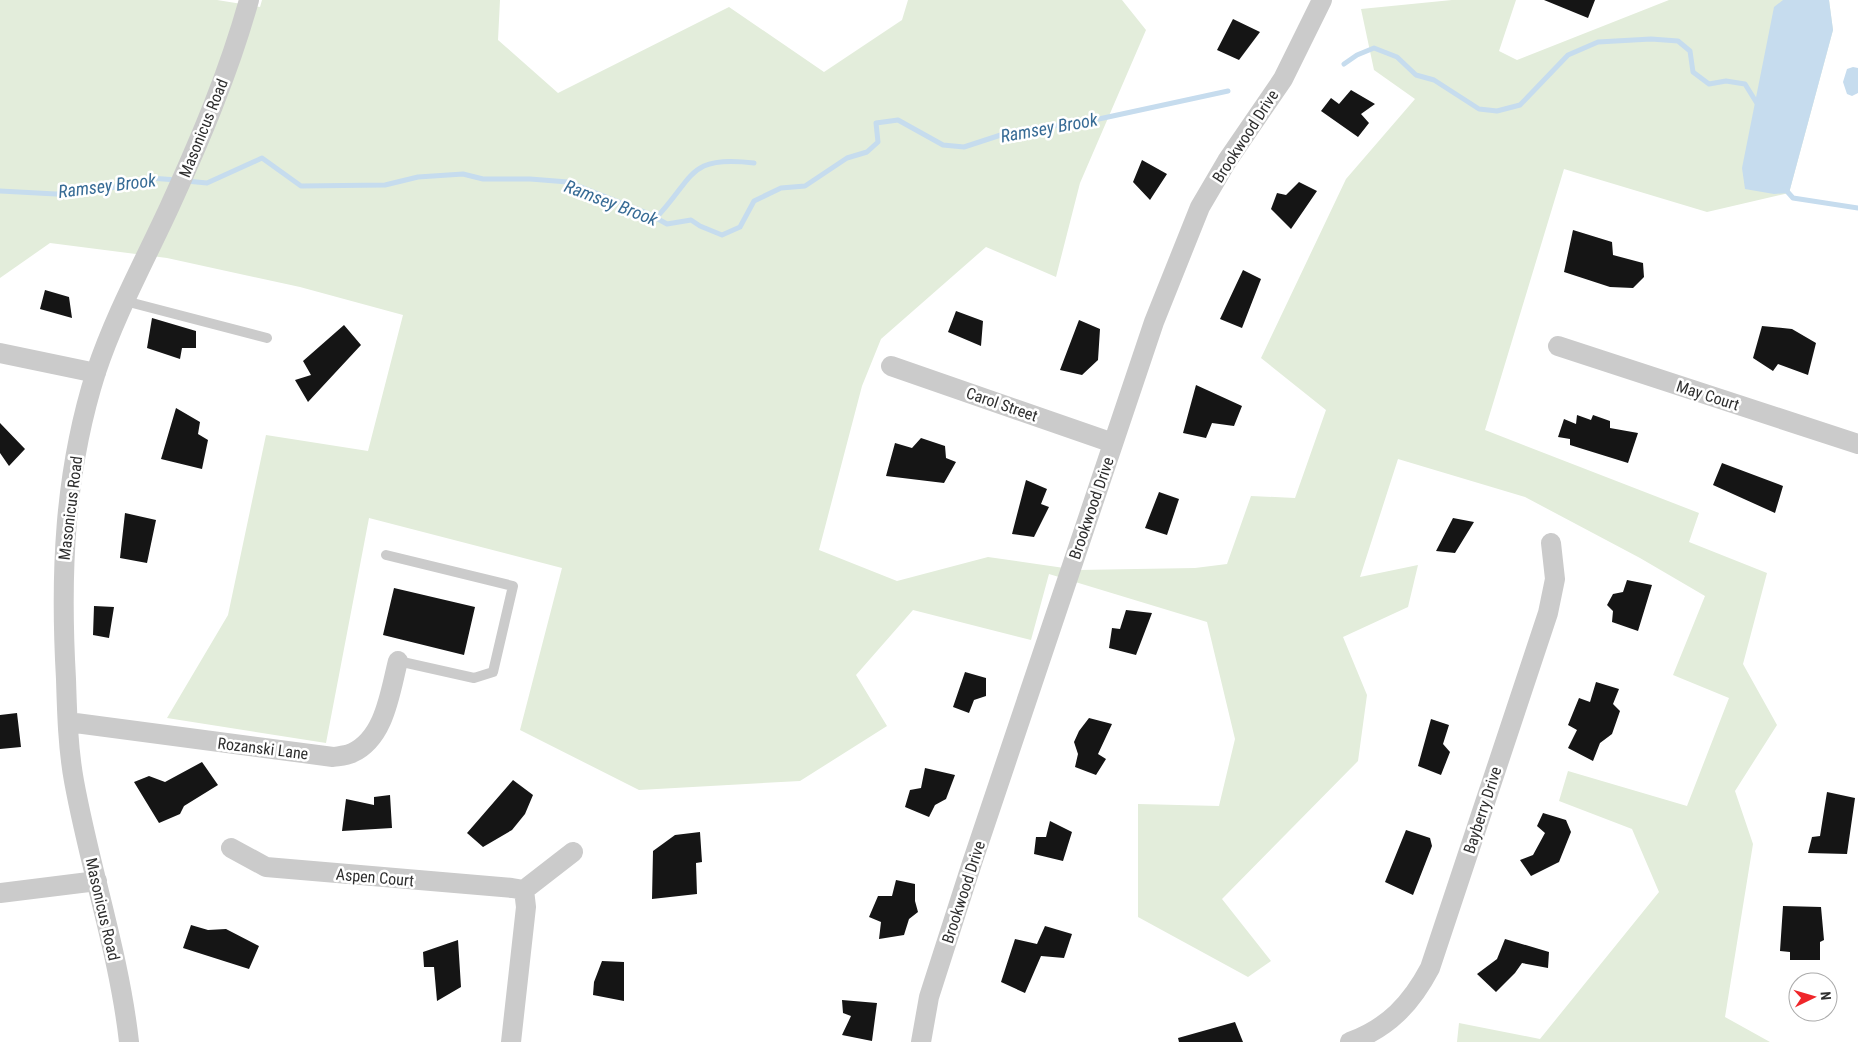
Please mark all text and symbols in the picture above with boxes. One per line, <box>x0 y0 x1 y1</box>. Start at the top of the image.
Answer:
street label: Masonicus Road <box>175 76 232 180</box>
street label: Brookwood Drive <box>1208 86 1282 186</box>
water label: Ramsey Brook <box>999 108 1100 146</box>
water label: Ramsey Brook <box>57 169 158 202</box>
water label: Ramsey Brook <box>562 175 662 230</box>
street label: May Court <box>1674 376 1742 415</box>
street label: Carol Street <box>964 383 1040 426</box>
street label: Masonicus Road <box>55 455 86 561</box>
street label: Brookwood Drive <box>1065 455 1118 562</box>
street label: Rozanski Lane <box>217 734 309 763</box>
street label: Bayberry Drive <box>1459 764 1505 856</box>
street label: Brookwood Drive <box>938 838 989 946</box>
street label: Masonicus Road <box>81 856 124 962</box>
street label: Aspen Court <box>335 865 415 890</box>
north arrow <box>1788 972 1838 1022</box>
text: N <box>1818 991 1834 1001</box>

